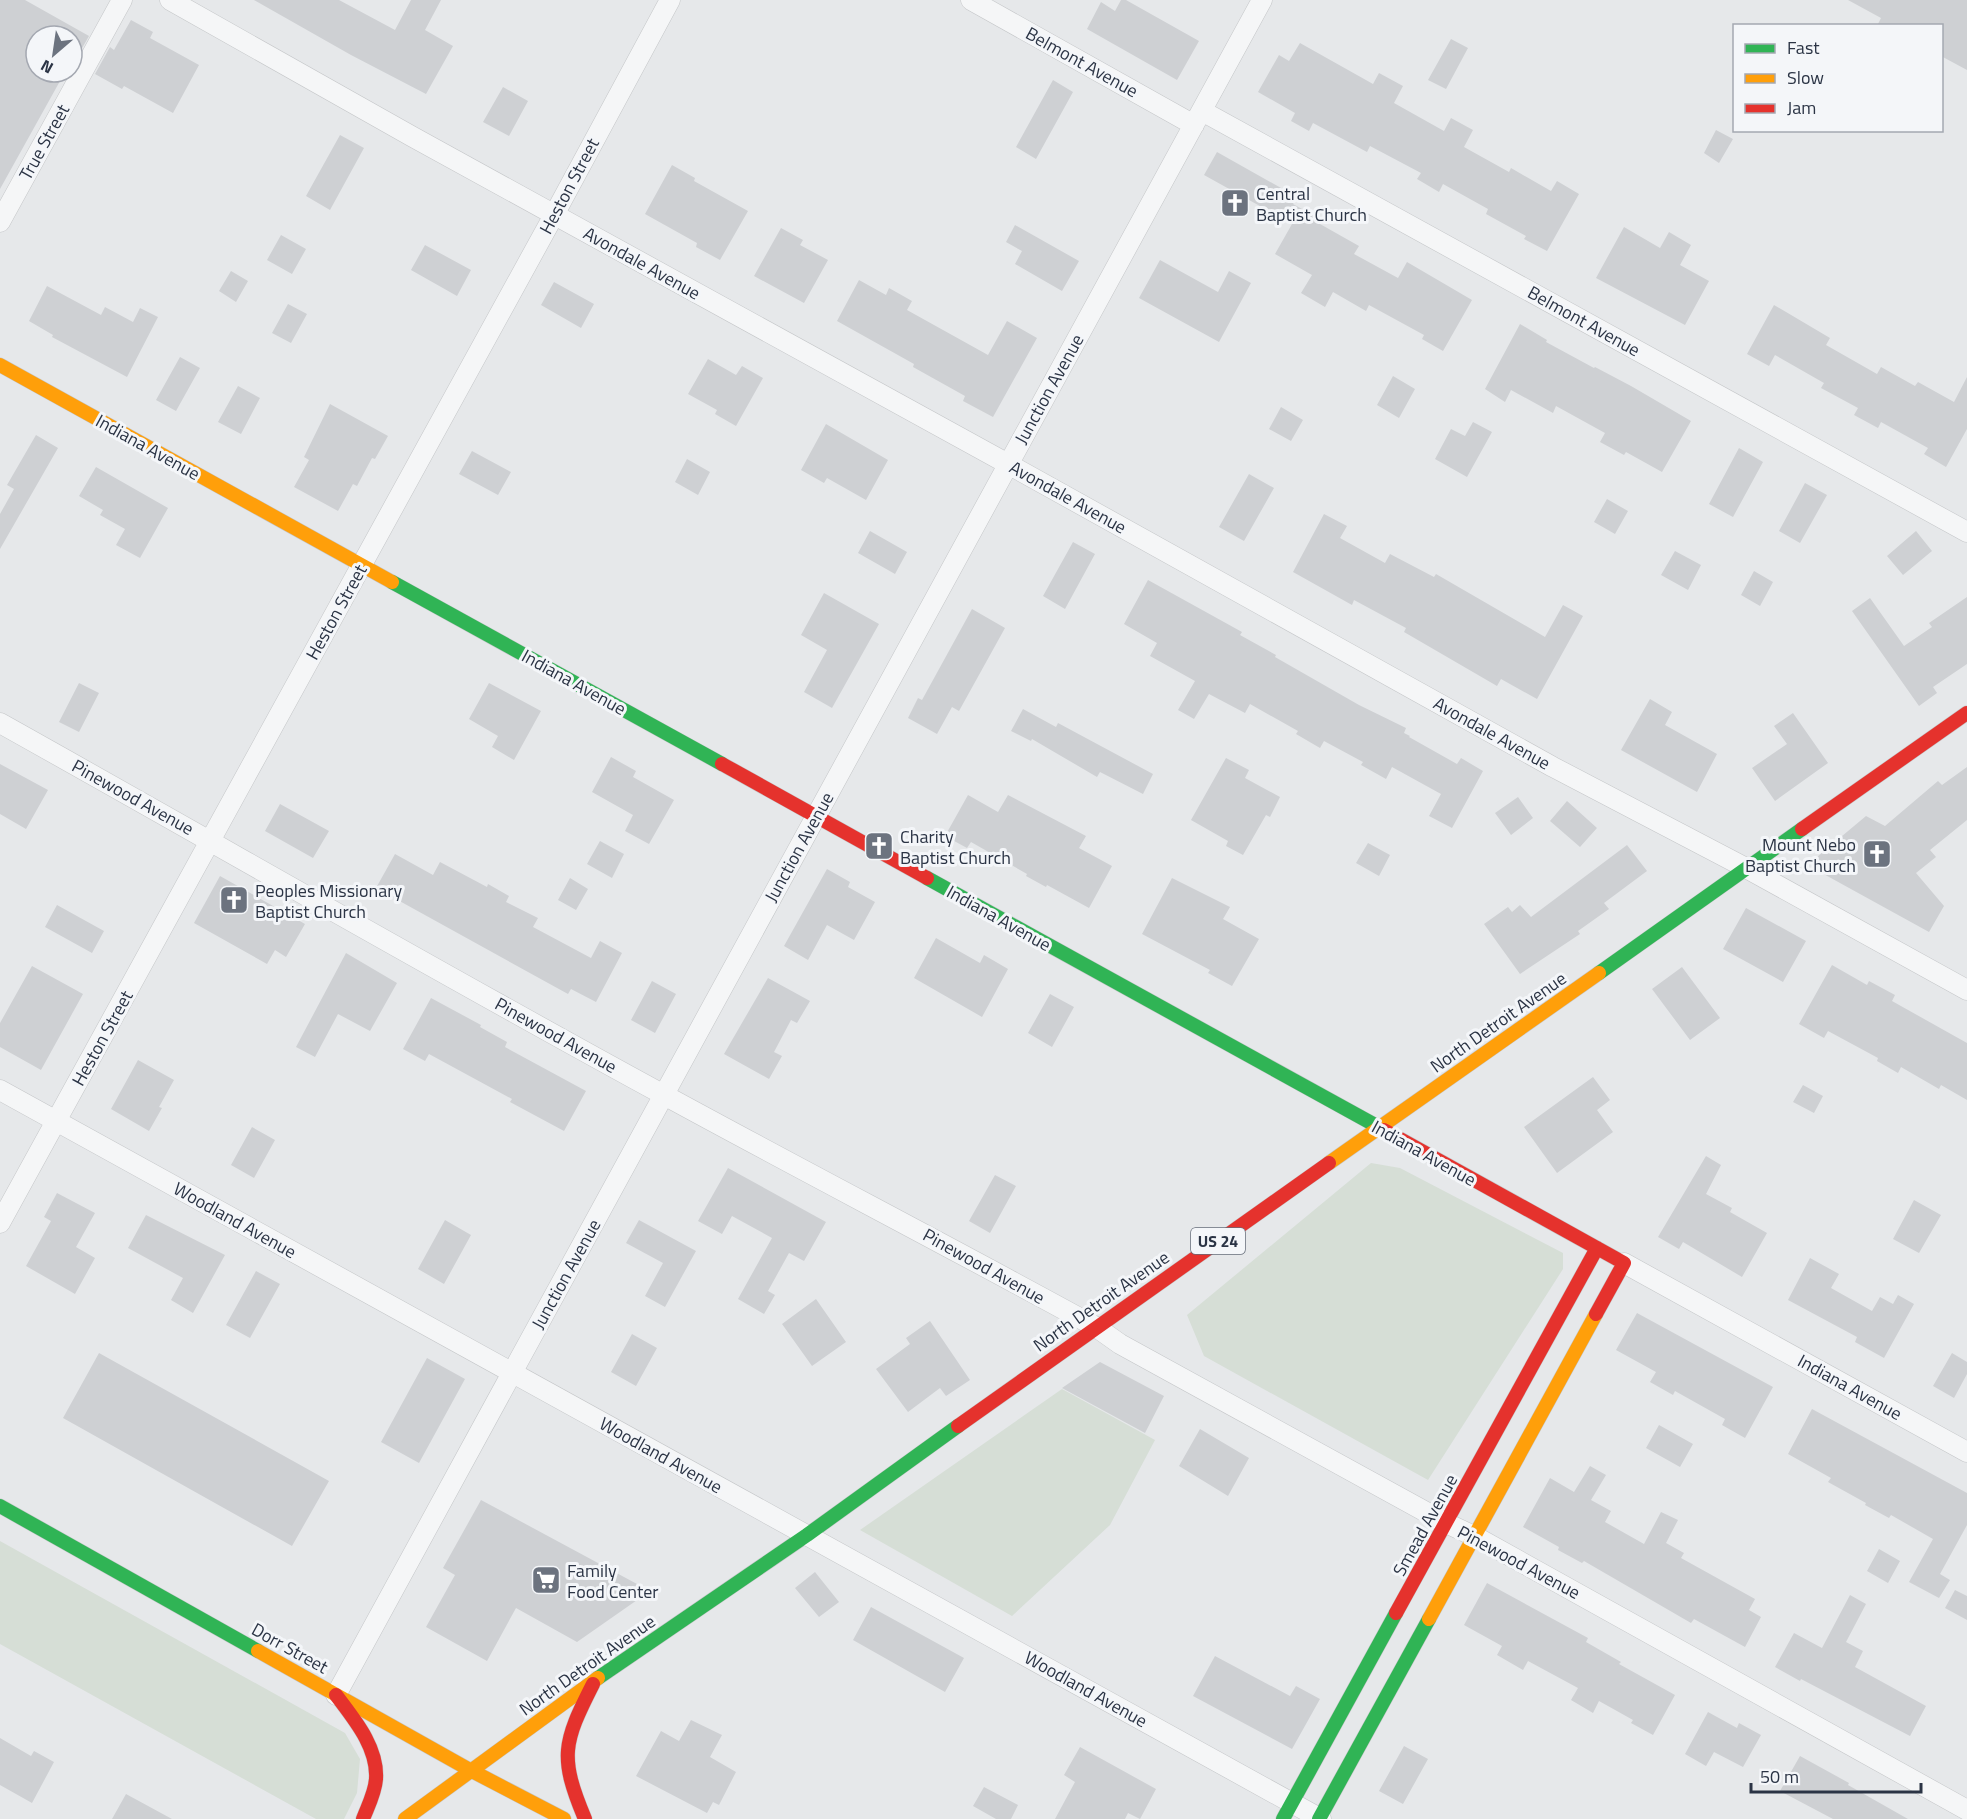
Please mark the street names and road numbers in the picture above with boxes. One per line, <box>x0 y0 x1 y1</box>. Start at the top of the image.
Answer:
street label: Belmont Avenue <box>1021 20 1143 104</box>
street label: True Street <box>12 98 76 185</box>
street label: Heston Street <box>532 133 606 239</box>
street label: Avondale Avenue <box>579 220 705 306</box>
street label: Belmont Avenue <box>1523 279 1645 363</box>
street label: Junction Avenue <box>1008 329 1090 449</box>
street label: Indiana Avenue <box>91 407 205 487</box>
street label: Avondale Avenue <box>1005 454 1131 540</box>
street label: Heston Street <box>299 559 374 665</box>
street label: Indiana Avenue <box>517 642 631 722</box>
street label: Avondale Avenue <box>1429 690 1555 776</box>
street label: Pinewood Avenue <box>67 752 199 842</box>
street label: Junction Avenue <box>758 787 840 907</box>
street label: Indiana Avenue <box>942 878 1056 958</box>
street label: North Detroit Avenue <box>1424 965 1572 1079</box>
street label: Heston Street <box>65 985 140 1091</box>
street label: Pinewood Avenue <box>490 990 622 1080</box>
street label: Indiana Avenue <box>1367 1113 1481 1193</box>
street label: Woodland Avenue <box>169 1175 301 1265</box>
street label: Junction Avenue <box>525 1214 607 1334</box>
street label: Pinewood Avenue <box>918 1221 1050 1311</box>
road number: US 24 <box>1191 1228 1245 1254</box>
street label: North Detroit Avenue <box>1027 1244 1175 1358</box>
street label: Indiana Avenue <box>1793 1347 1907 1427</box>
street label: Woodland Avenue <box>595 1410 727 1500</box>
street label: Smead Avenue <box>1386 1469 1464 1581</box>
street label: Pinewood Avenue <box>1453 1518 1585 1606</box>
street label: North Detroit Avenue <box>513 1608 661 1722</box>
street label: Dorr Street <box>247 1616 334 1680</box>
street label: Woodland Avenue <box>1020 1644 1152 1734</box>

